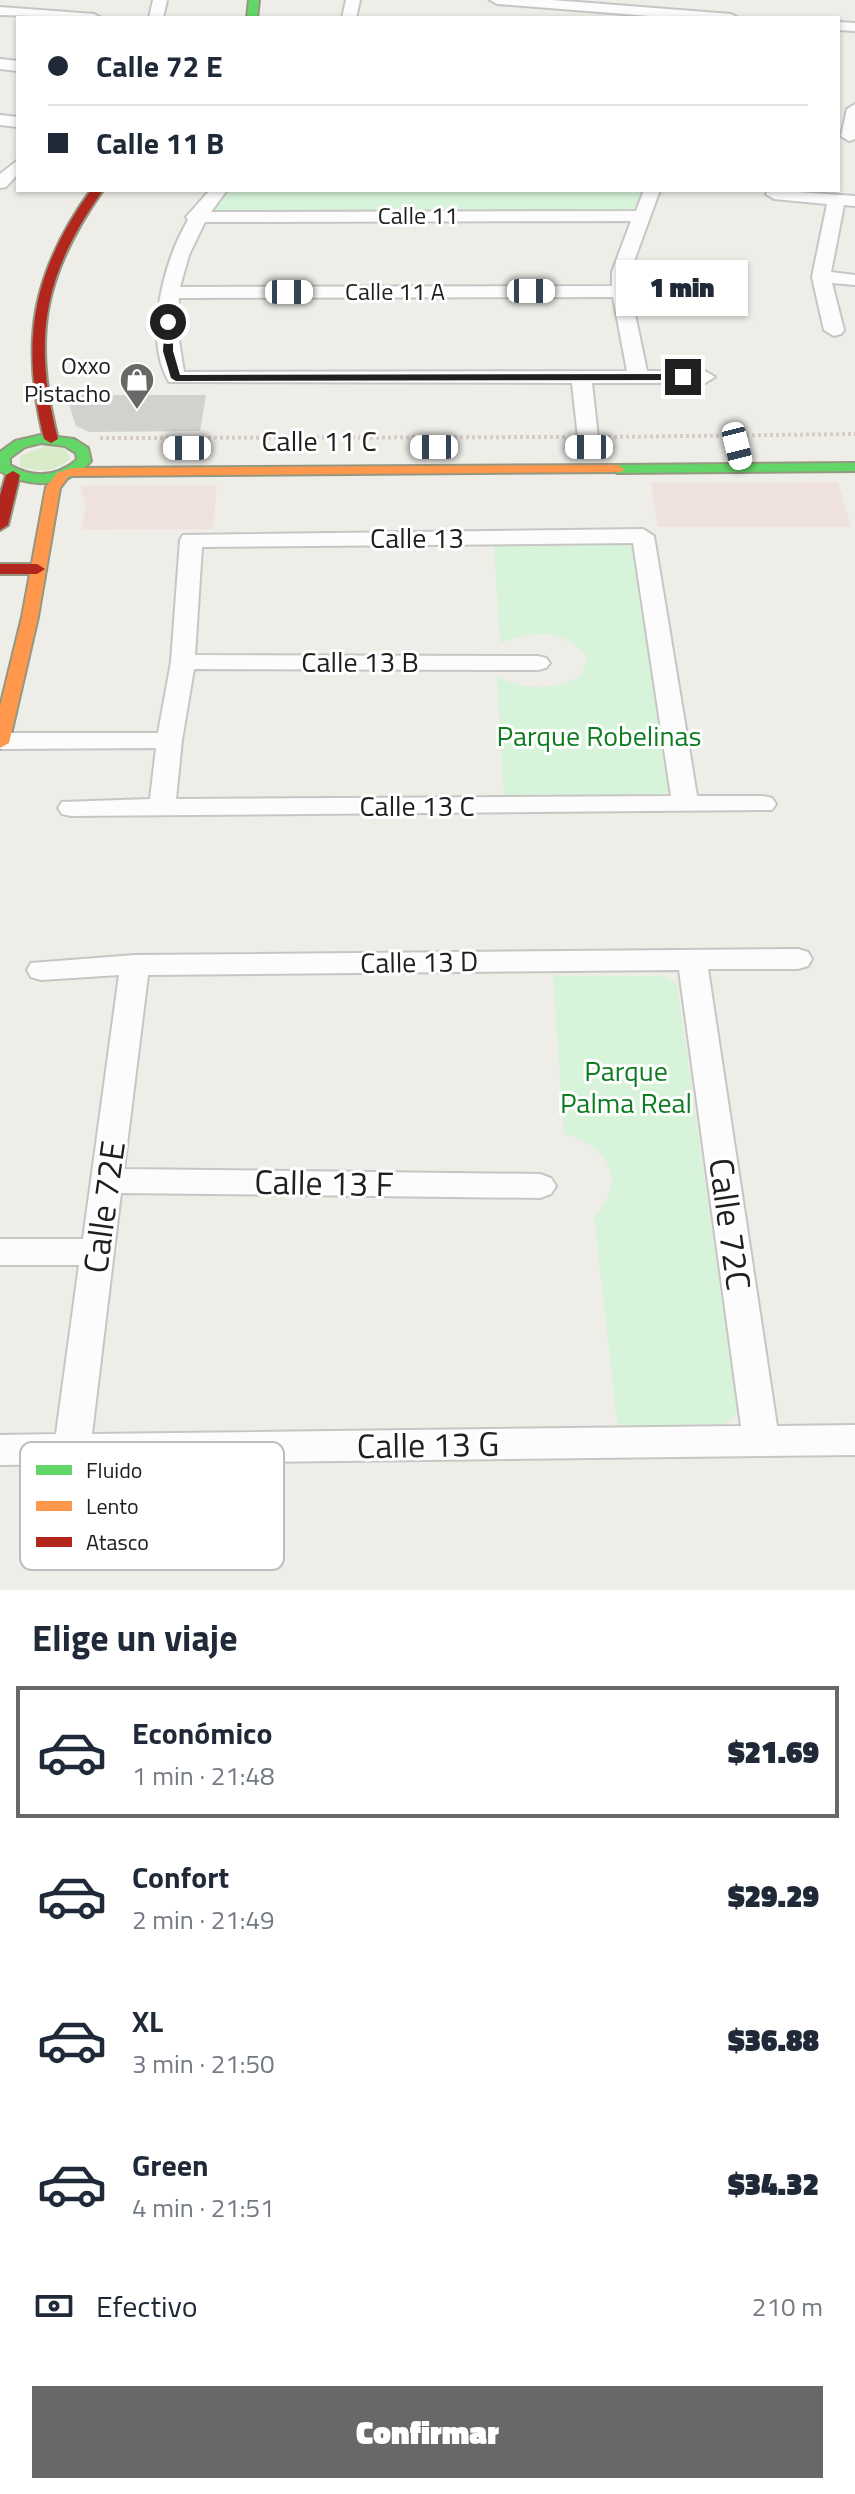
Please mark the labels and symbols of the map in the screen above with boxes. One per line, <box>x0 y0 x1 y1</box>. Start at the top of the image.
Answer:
street label: Calle 11 <box>378 197 458 233</box>
callout: 1 min <box>617 261 749 317</box>
street label: Calle 11 A <box>345 273 445 309</box>
car <box>507 279 555 303</box>
car <box>265 280 313 304</box>
route start <box>150 304 186 340</box>
place label: Oxxo Pistacho <box>24 347 111 411</box>
route end <box>665 359 701 395</box>
shop icon: Oxxo Pistacho <box>118 361 156 411</box>
street label: Calle 11 C <box>261 419 377 462</box>
car <box>720 420 754 472</box>
car <box>410 435 458 459</box>
car <box>565 435 613 459</box>
car <box>163 436 211 460</box>
street label: Calle 13 <box>370 516 464 559</box>
street label: Calle 13 B <box>301 640 419 683</box>
park label: Parque Robelinas <box>496 714 702 757</box>
street label: Calle 13 C <box>359 784 475 827</box>
street label: Calle 13 D <box>360 939 478 984</box>
park label: Parque Palma Real <box>560 1049 692 1124</box>
street label: Calle 72E <box>68 1137 138 1276</box>
street label: Calle 13 F <box>254 1155 394 1209</box>
street label: Calle 72C <box>696 1155 766 1293</box>
street label: Calle 13 G <box>356 1417 500 1471</box>
legend <box>20 1442 284 1570</box>
text: Fluido <box>86 1453 142 1487</box>
text: Lento <box>86 1489 139 1523</box>
text: Atasco <box>86 1525 149 1559</box>

